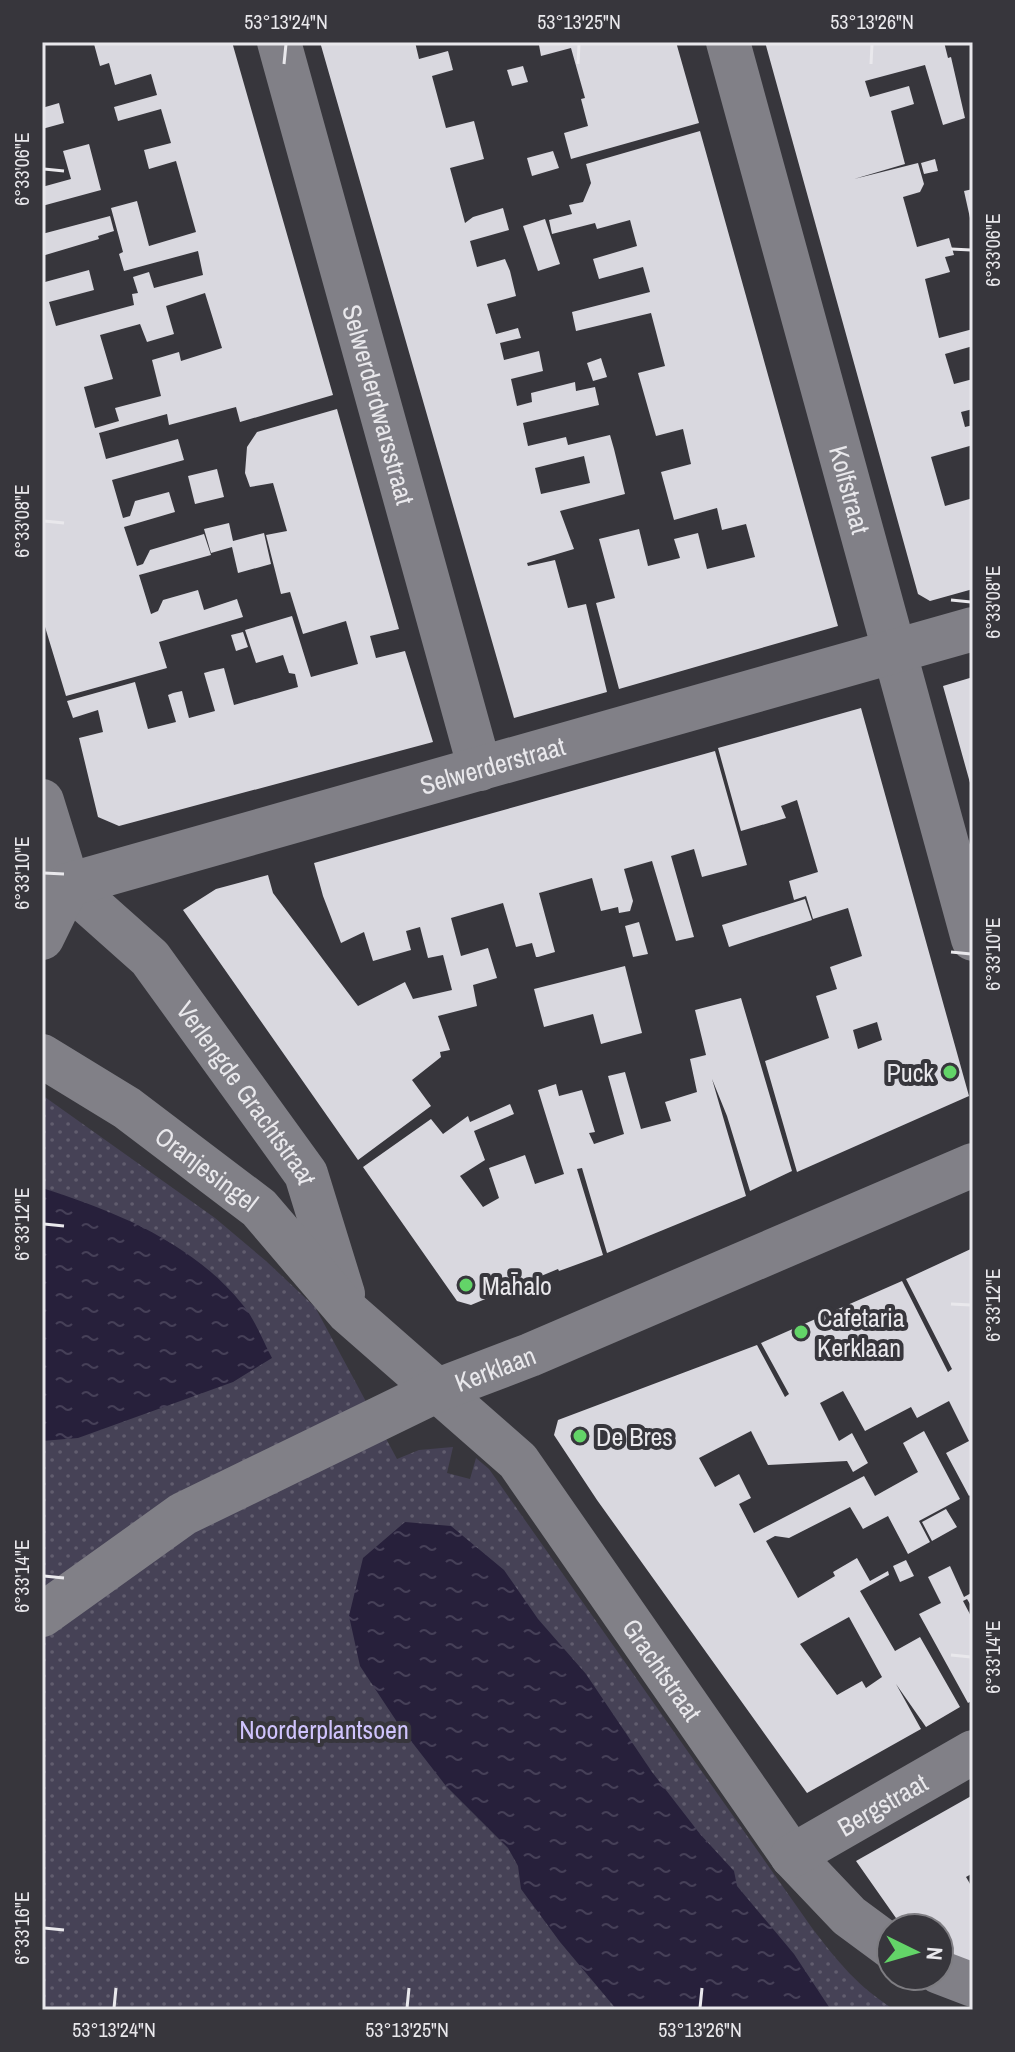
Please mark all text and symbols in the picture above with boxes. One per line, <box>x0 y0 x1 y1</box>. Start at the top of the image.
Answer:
text: 53°13'24"N <box>244 8 328 35</box>
text: 53°13'25"N <box>537 8 621 35</box>
text: 53°13'26"N <box>830 8 914 35</box>
text: 6°33'06"E <box>8 132 35 206</box>
text: 6°33'06"E <box>979 213 1006 287</box>
street label: Selwerderdwarsstraat <box>335 300 424 509</box>
street label: Kolfstraat <box>821 442 879 538</box>
text: 6°33'08"E <box>8 484 35 558</box>
text: 6°33'08"E <box>979 565 1006 639</box>
street label: Selwerderstraat <box>416 728 569 802</box>
text: 6°33'10"E <box>8 836 35 910</box>
text: 6°33'10"E <box>979 917 1006 991</box>
street label: Verlengde Grachtstraat <box>169 994 326 1188</box>
place label: Puck <box>887 1055 934 1090</box>
marker: Puck <box>941 1063 959 1081</box>
street label: Oranjesingel <box>148 1118 266 1219</box>
text: 6°33'12"E <box>8 1187 35 1261</box>
place label: Mah̄alo <box>482 1268 552 1303</box>
text: 6°33'12"E <box>979 1268 1006 1342</box>
marker: Mah̄alo <box>457 1276 475 1294</box>
place label: Cafetaria Kerklaan <box>817 1300 905 1365</box>
marker: Cafetaria Kerklaan <box>792 1323 810 1341</box>
street label: Kerklaan <box>449 1337 541 1400</box>
place label: De Bres <box>596 1419 673 1454</box>
marker: De Bres <box>571 1427 589 1445</box>
text: 6°33'14"E <box>8 1539 35 1613</box>
street label: Grachtstraat <box>615 1611 711 1728</box>
text: 6°33'14"E <box>979 1620 1006 1694</box>
park label: Noorderplantsoen <box>239 1712 409 1747</box>
street label: Bergstraat <box>831 1764 934 1844</box>
text: 6°33'16"E <box>8 1891 35 1965</box>
north arrow <box>875 1912 955 1992</box>
text: N <box>919 1946 950 1962</box>
text: 53°13'24"N <box>72 2016 156 2043</box>
text: 53°13'25"N <box>365 2016 449 2043</box>
text: 53°13'26"N <box>658 2016 742 2043</box>

